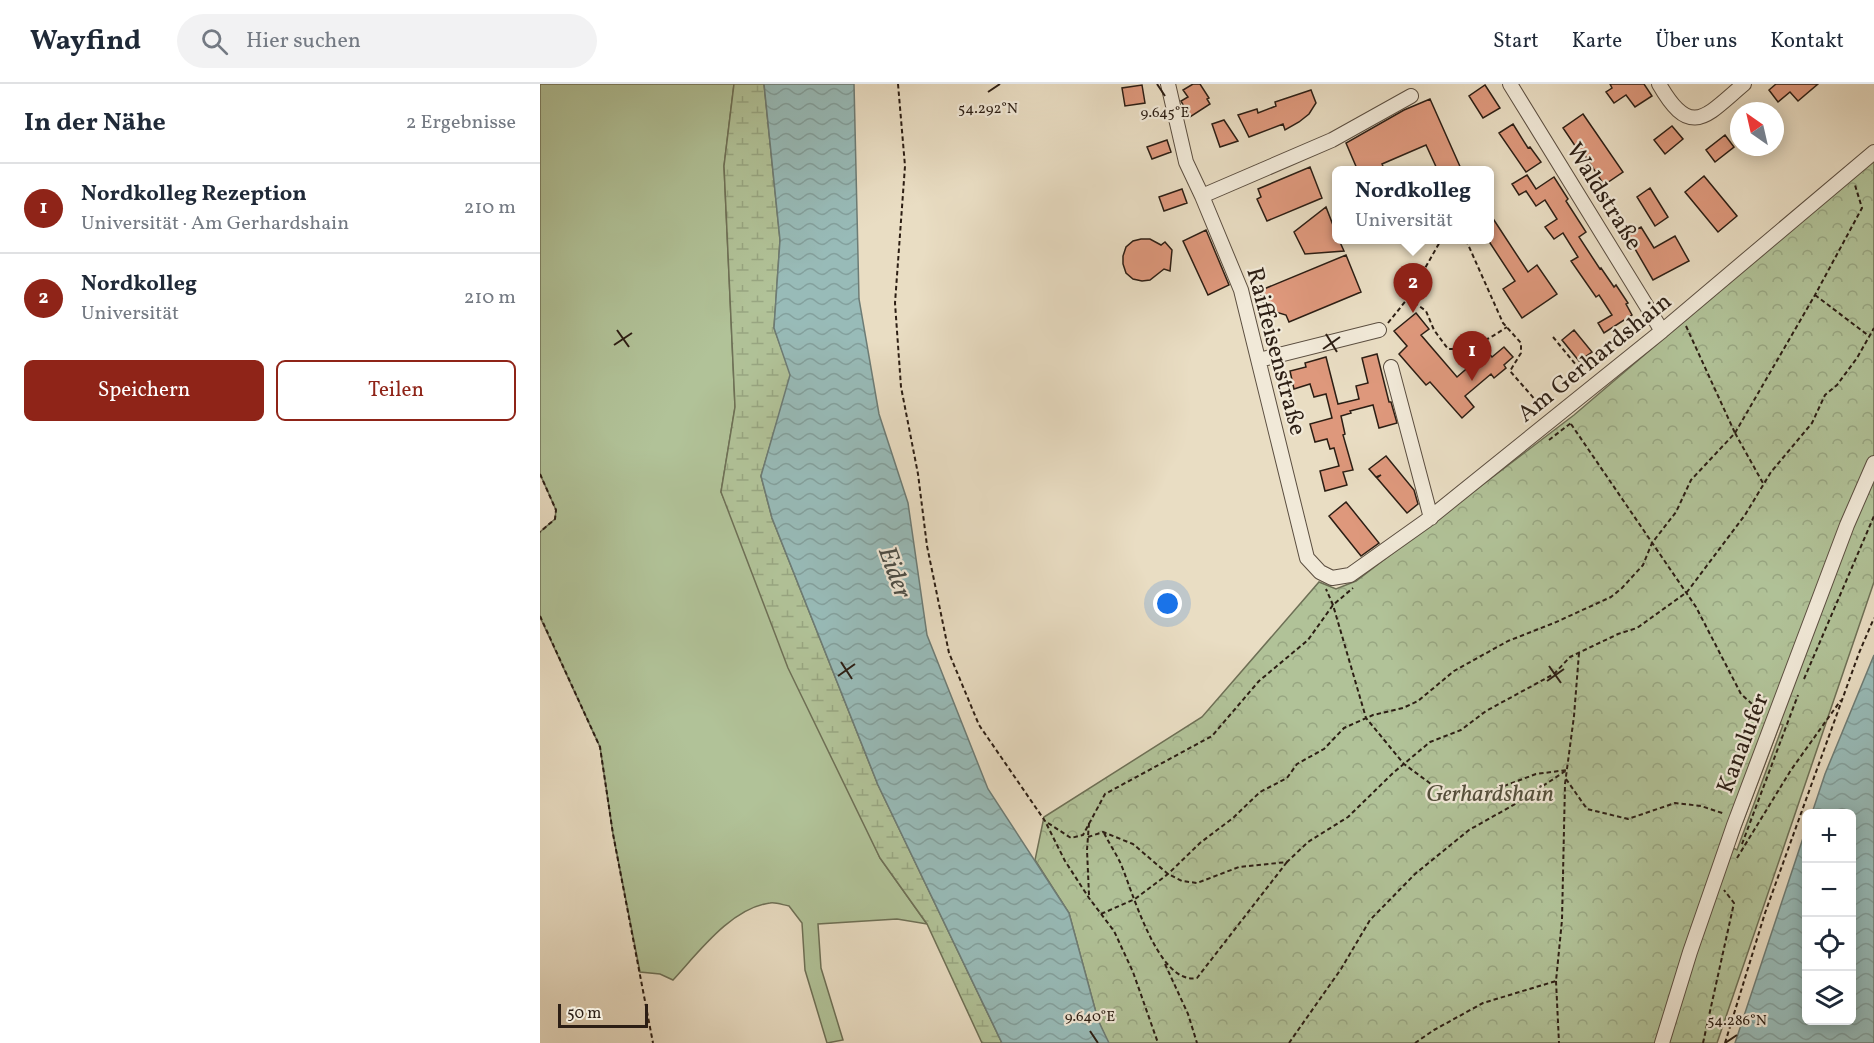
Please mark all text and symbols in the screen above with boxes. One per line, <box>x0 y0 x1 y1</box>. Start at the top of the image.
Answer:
search box <box>177 14 597 68</box>
text: Wayfind <box>30 22 141 61</box>
icon: search <box>198 25 231 58</box>
text: Hier suchen <box>246 26 361 57</box>
text: Start <box>1493 27 1539 56</box>
text: Karte <box>1572 27 1622 56</box>
text: Über uns <box>1655 27 1737 56</box>
text: Kontakt <box>1770 27 1844 56</box>
text: 54.292°N <box>958 99 1018 120</box>
north arrow <box>1730 102 1784 156</box>
text: 9.645°E <box>1141 103 1189 124</box>
text: In der Nähe <box>24 105 166 141</box>
text: 2 Ergebnisse <box>406 109 516 137</box>
street label: Waldstraße <box>1557 137 1650 258</box>
popup <box>1332 166 1494 244</box>
text: Nordkolleg <box>1355 176 1471 207</box>
text: Nordkolleg Rezeption <box>81 179 307 210</box>
text: 1 <box>39 194 48 222</box>
text: 210 m <box>464 194 516 222</box>
text: Universität <box>1355 207 1453 235</box>
text: Universität · Am Gerhardshain <box>81 210 349 238</box>
street label: Raiffeisenstraße <box>1236 264 1314 439</box>
pin: 2 <box>1394 264 1432 313</box>
text: Nordkolleg <box>81 269 197 300</box>
text: 2 <box>38 284 49 312</box>
text: 210 m <box>464 284 516 312</box>
street label: Am Gerhardshain <box>1511 286 1680 432</box>
text: Universität <box>81 300 179 328</box>
pin: 1 <box>1452 332 1492 381</box>
button: Speichern <box>24 360 264 421</box>
button: Teilen <box>276 360 516 421</box>
water label: Eider <box>868 541 920 604</box>
your location <box>1153 589 1182 618</box>
street label: Kanalufer <box>1709 689 1779 799</box>
park label: Gerhardshain <box>1426 778 1554 812</box>
map controls <box>1802 809 1856 1025</box>
button: + <box>1802 809 1856 863</box>
button: − <box>1802 863 1856 917</box>
button: locate <box>1802 917 1856 971</box>
button: layers <box>1802 971 1856 1025</box>
scale bar <box>558 1001 648 1028</box>
text: 50 m <box>567 1003 601 1025</box>
text: 9.640°E <box>1065 1007 1115 1028</box>
text: 54.286°N <box>1707 1011 1767 1032</box>

